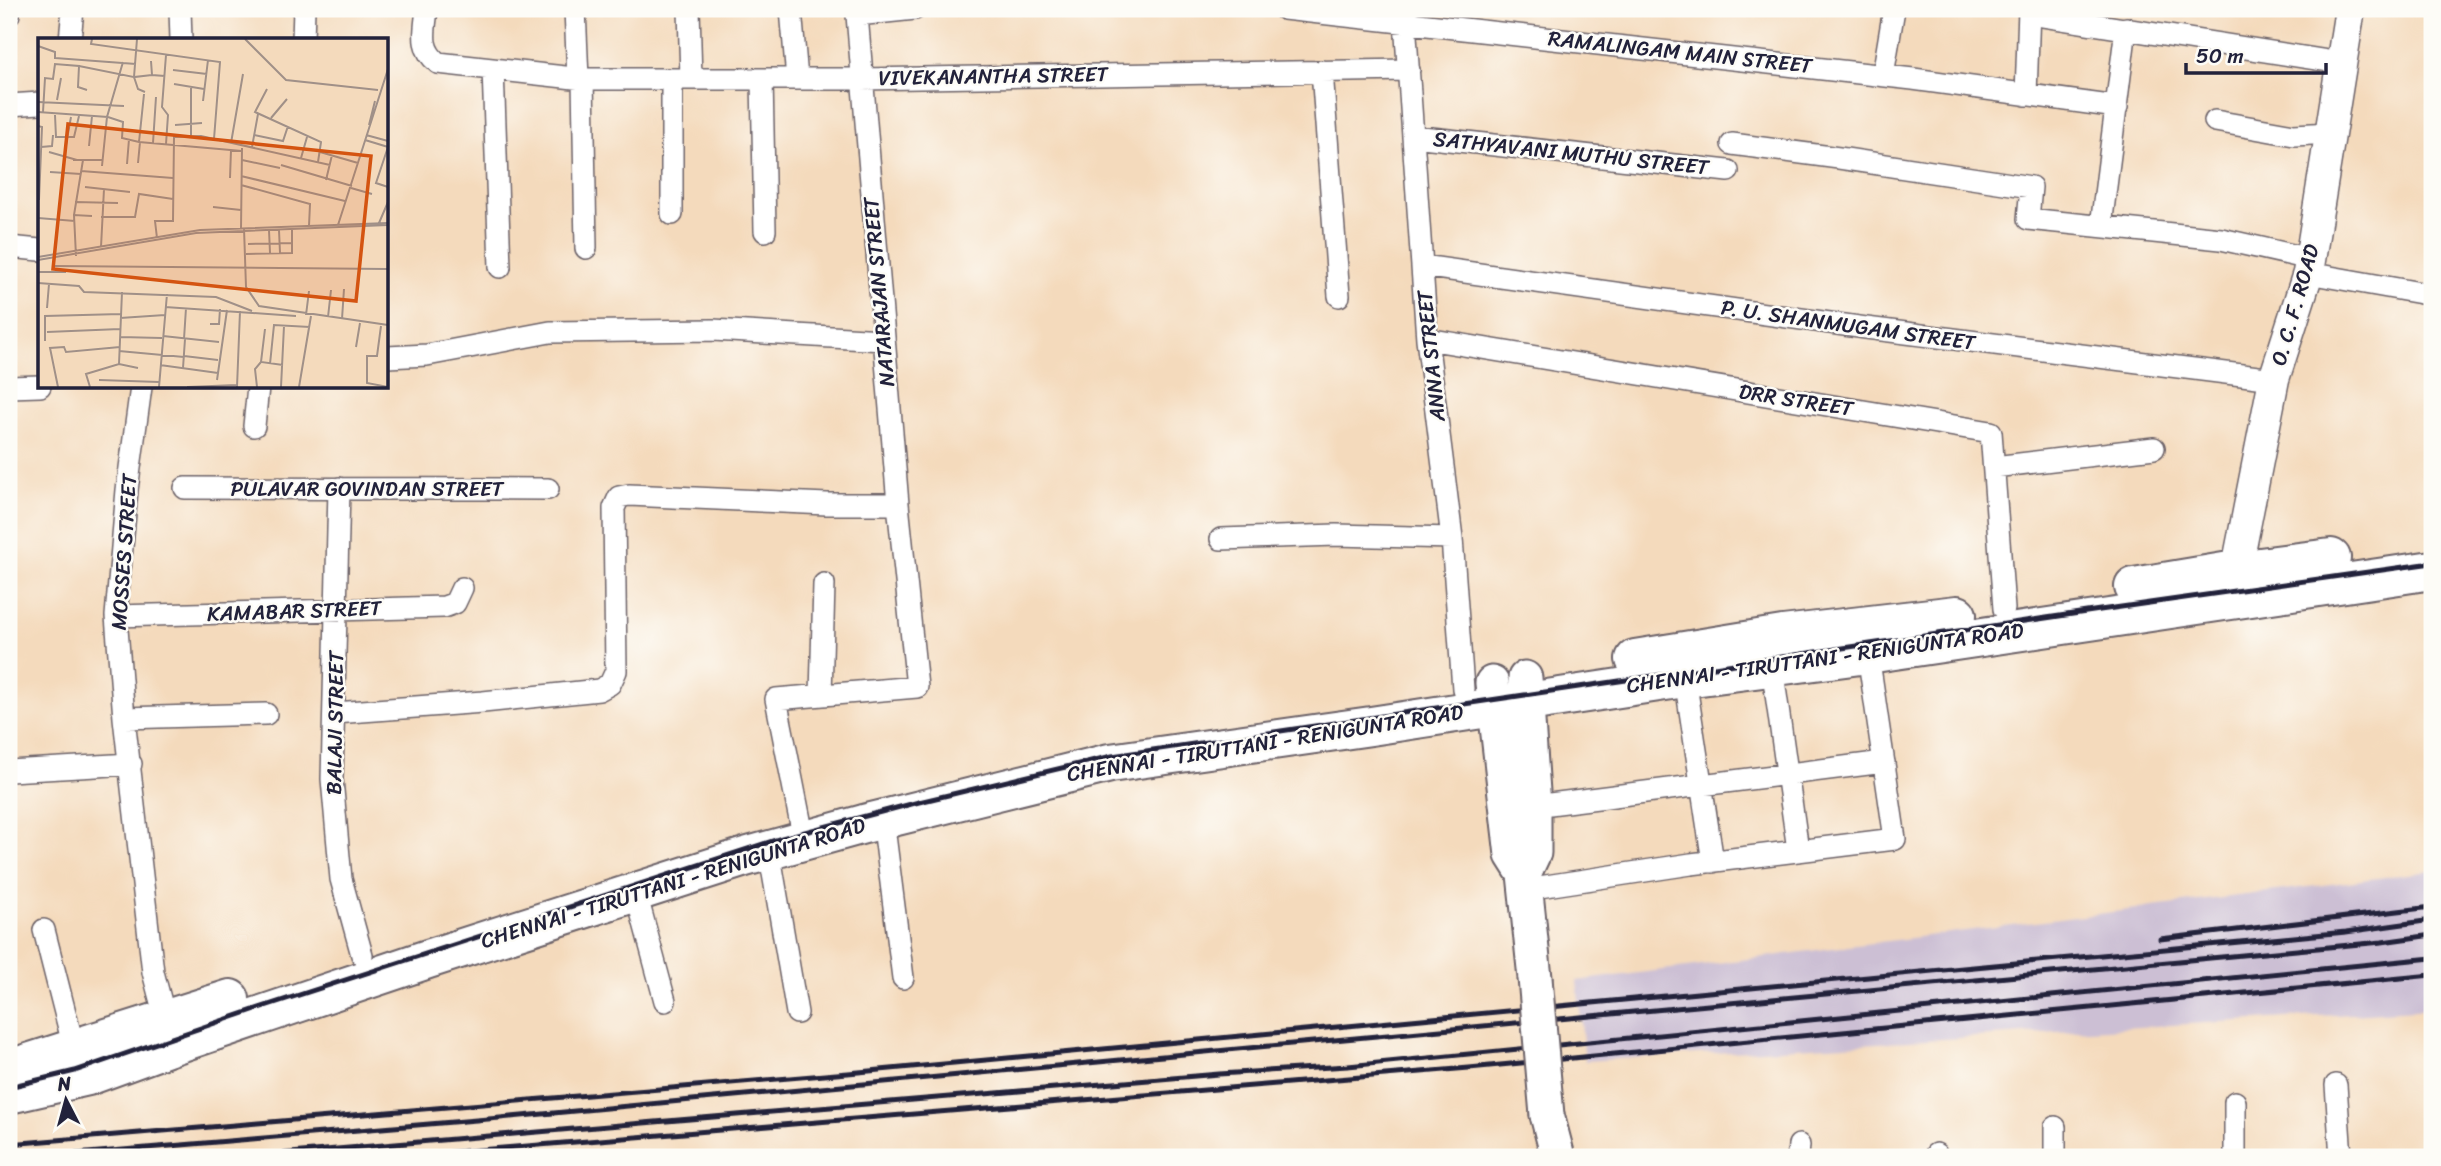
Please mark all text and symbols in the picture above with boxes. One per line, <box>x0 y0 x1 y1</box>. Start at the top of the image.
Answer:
street label: RAMALINGAM MAIN STREET <box>1546 19 1815 85</box>
scale bar <box>2186 32 2326 76</box>
text: 50 m <box>2196 37 2244 75</box>
inset map <box>38 38 388 388</box>
street label: VIVEKANANTHA STREET <box>878 55 1110 97</box>
street label: SATHYAVANI MUTHU STREET <box>1431 120 1712 187</box>
street label: NATARAJAN STREET <box>852 194 906 388</box>
street label: O. C. F. ROAD <box>2260 239 2331 370</box>
street label: ANNA STREET <box>1405 287 1457 424</box>
street label: P. U. SHANMUGAM STREET <box>1719 288 1979 362</box>
street label: DRR STREET <box>1736 372 1857 428</box>
street label: PULAVAR GOVINDAN STREET <box>231 470 505 508</box>
street label: MOSSES STREET <box>100 471 149 631</box>
street label: KAMABAR STREET <box>206 589 384 633</box>
street label: CHENNAI - TIRUTTANI - RENIGUNTA ROAD <box>1624 611 2026 705</box>
street label: BALAJI STREET <box>315 649 355 795</box>
street label: CHENNAI - TIRUTTANI - RENIGUNTA ROAD <box>1064 693 1466 793</box>
street label: CHENNAI - TIRUTTANI - RENIGUNTA ROAD <box>476 806 870 960</box>
north arrow <box>32 1064 102 1134</box>
text: N <box>55 1066 73 1101</box>

